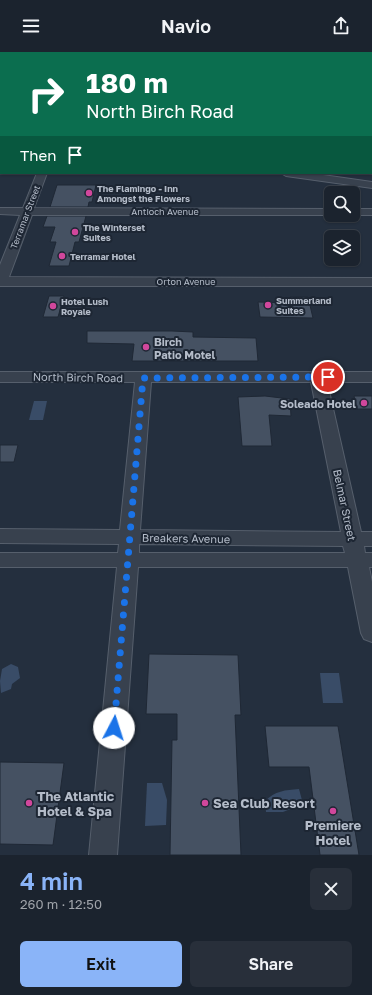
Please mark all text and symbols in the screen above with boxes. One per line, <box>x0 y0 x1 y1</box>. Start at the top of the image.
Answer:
icon: menu <box>20 15 42 37</box>
text: Navio <box>161 15 211 37</box>
icon: share <box>330 15 352 37</box>
text: 180 m <box>86 66 168 99</box>
icon: right <box>20 68 72 120</box>
text: North Birch Road <box>86 100 234 122</box>
icon: arrive <box>64 144 86 166</box>
text: Then <box>20 146 56 164</box>
street label: Terramar Street <box>8 183 42 250</box>
place label: The Flamingo - Inn Amongst the Flowers <box>97 183 190 204</box>
map controls <box>324 186 360 266</box>
button: search <box>324 186 360 222</box>
marker: The Flamingo - Inn Amongst the Flowers <box>84 188 94 198</box>
street label: Antioch Avenue <box>131 206 199 217</box>
place label: The Winterset Suites <box>83 222 145 243</box>
marker: The Winterset Suites <box>70 227 80 237</box>
button: layers <box>324 230 360 266</box>
marker: Terramar Hotel <box>57 251 67 261</box>
place label: Terramar Hotel <box>70 251 136 262</box>
street label: Orton Avenue <box>157 276 215 287</box>
place label: Summerland Suites <box>276 295 332 316</box>
place label: Hotel Lush Royale <box>61 296 109 317</box>
marker: Summerland Suites <box>263 300 273 310</box>
marker: Hotel Lush Royale <box>48 301 58 311</box>
place label: Birch Patio Motel <box>154 335 216 361</box>
marker: Birch Patio Motel <box>141 342 151 352</box>
pin <box>311 360 345 394</box>
icon: arrive <box>317 366 339 388</box>
street label: North Birch Road <box>33 370 123 384</box>
place label: Soleado Hotel <box>280 397 356 410</box>
marker: Soleado Hotel <box>359 398 369 408</box>
street label: Belmar Street <box>331 468 359 542</box>
street label: Breakers Avenue <box>142 531 230 545</box>
position arrow <box>93 707 135 749</box>
place label: The Atlantic Hotel & Spa <box>37 788 115 819</box>
place label: Sea Club Resort <box>213 795 315 811</box>
marker: The Atlantic Hotel & Spa <box>24 798 34 808</box>
marker: Sea Club Resort <box>200 798 210 808</box>
marker: Premiere Hotel <box>328 806 338 816</box>
place label: Premiere Hotel <box>305 817 362 848</box>
text: 4 min <box>20 866 83 895</box>
button: close <box>310 868 352 910</box>
text: 260 m · 12:50 <box>20 896 102 912</box>
button: Exit <box>20 941 182 987</box>
button: Share <box>190 941 352 987</box>

